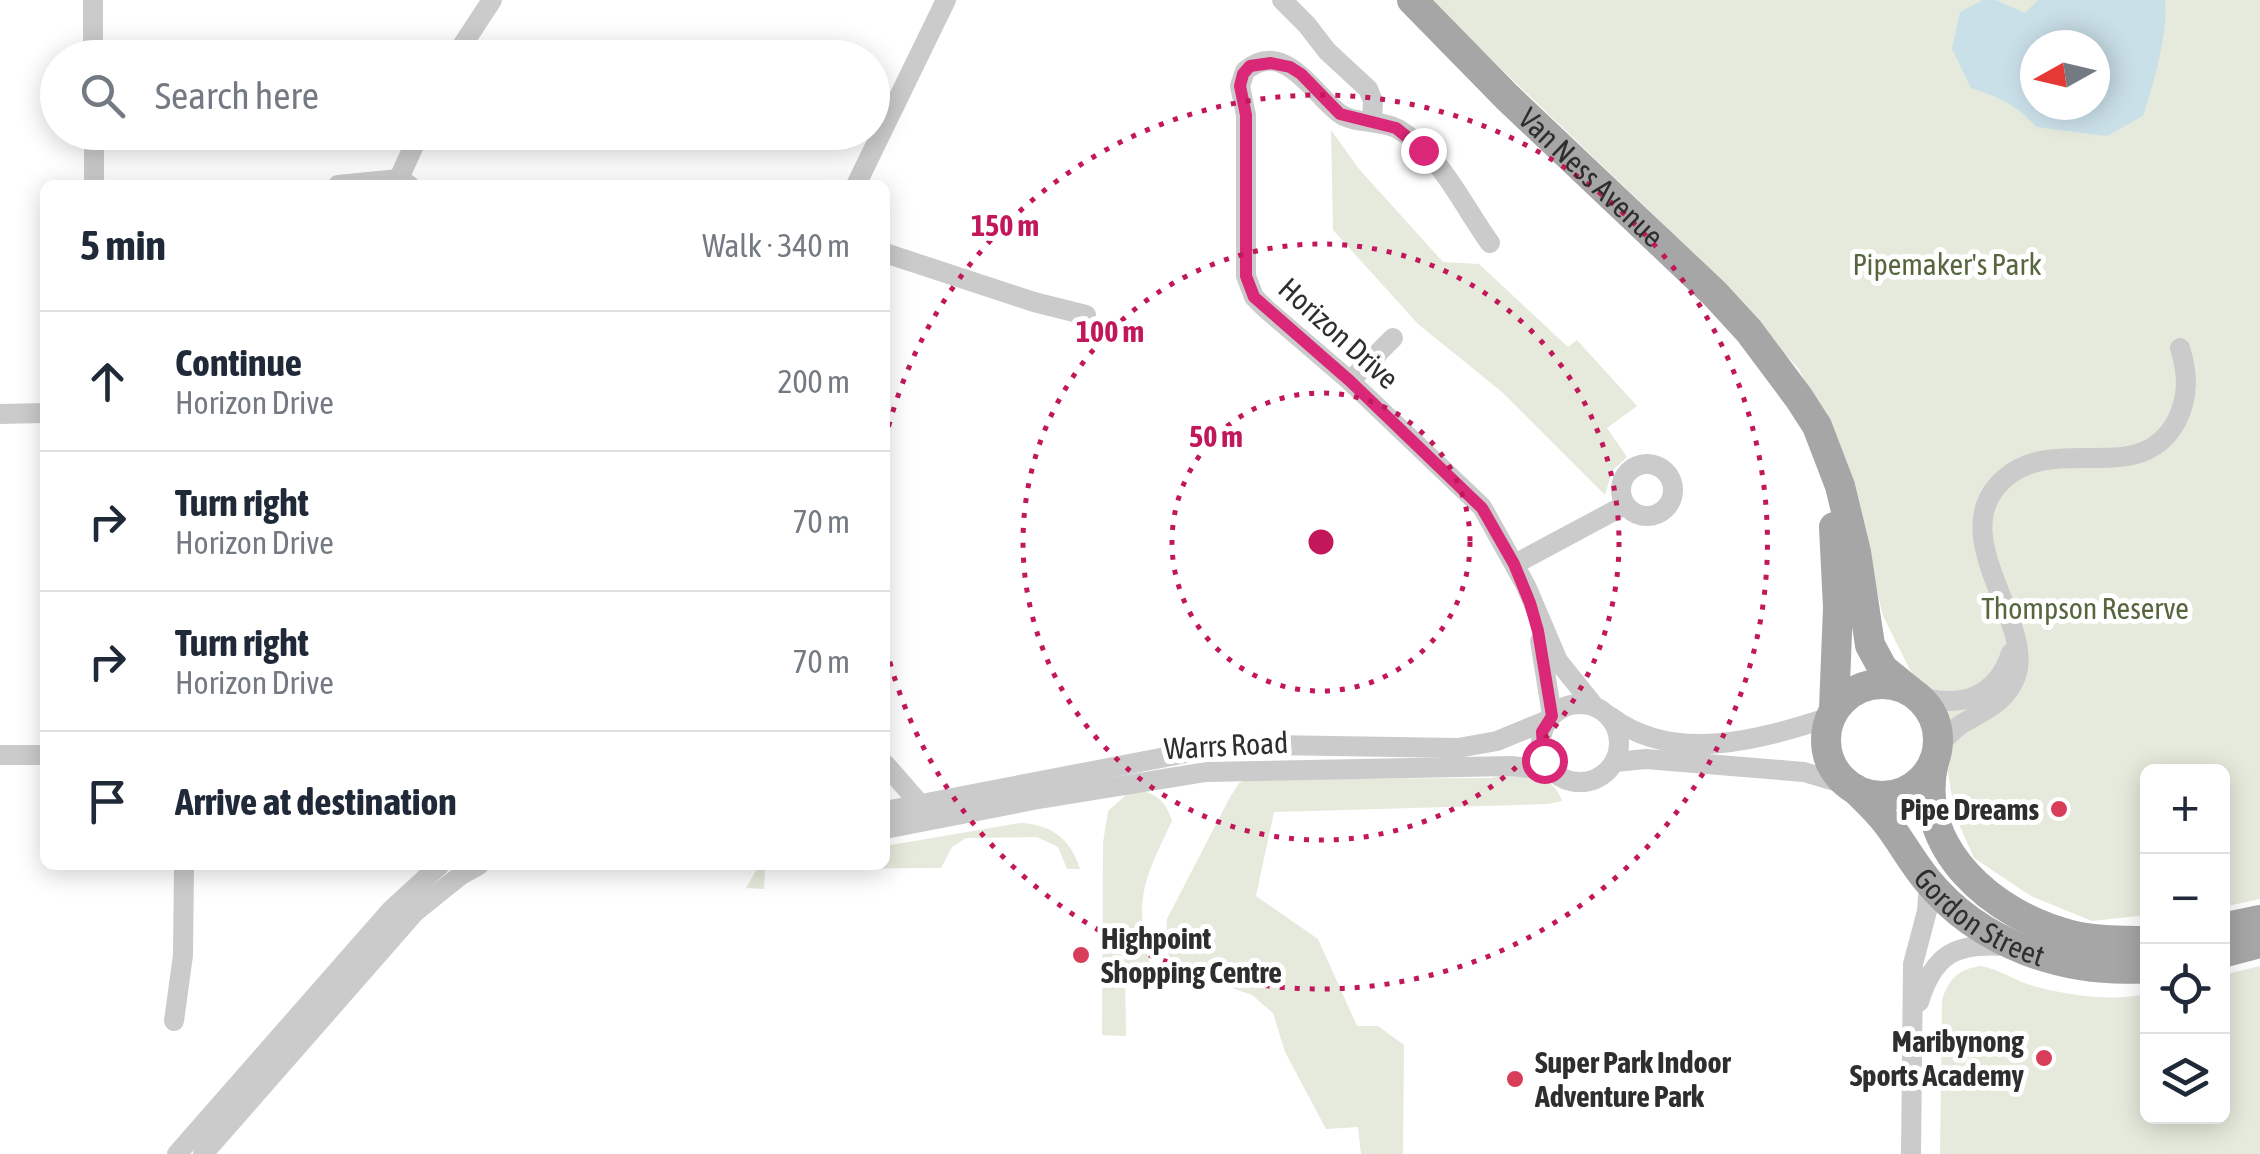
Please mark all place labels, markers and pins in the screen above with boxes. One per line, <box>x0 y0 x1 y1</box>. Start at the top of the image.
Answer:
centre of rings <box>1303 524 1339 560</box>
place label: Pipe Dreams <box>1900 792 2039 826</box>
marker: Pipe Dreams <box>2048 798 2070 820</box>
place label: Highpoint Shopping Centre <box>1101 921 1282 989</box>
marker: Highpoint Shopping Centre <box>1070 944 1092 966</box>
place label: Maribynong Sports Academy <box>1850 1024 2025 1092</box>
place label: Super Park Indoor Adventure Park <box>1534 1045 1732 1113</box>
marker: Maribynong Sports Academy <box>2033 1047 2055 1069</box>
marker: Super Park Indoor Adventure Park <box>1504 1068 1526 1090</box>

